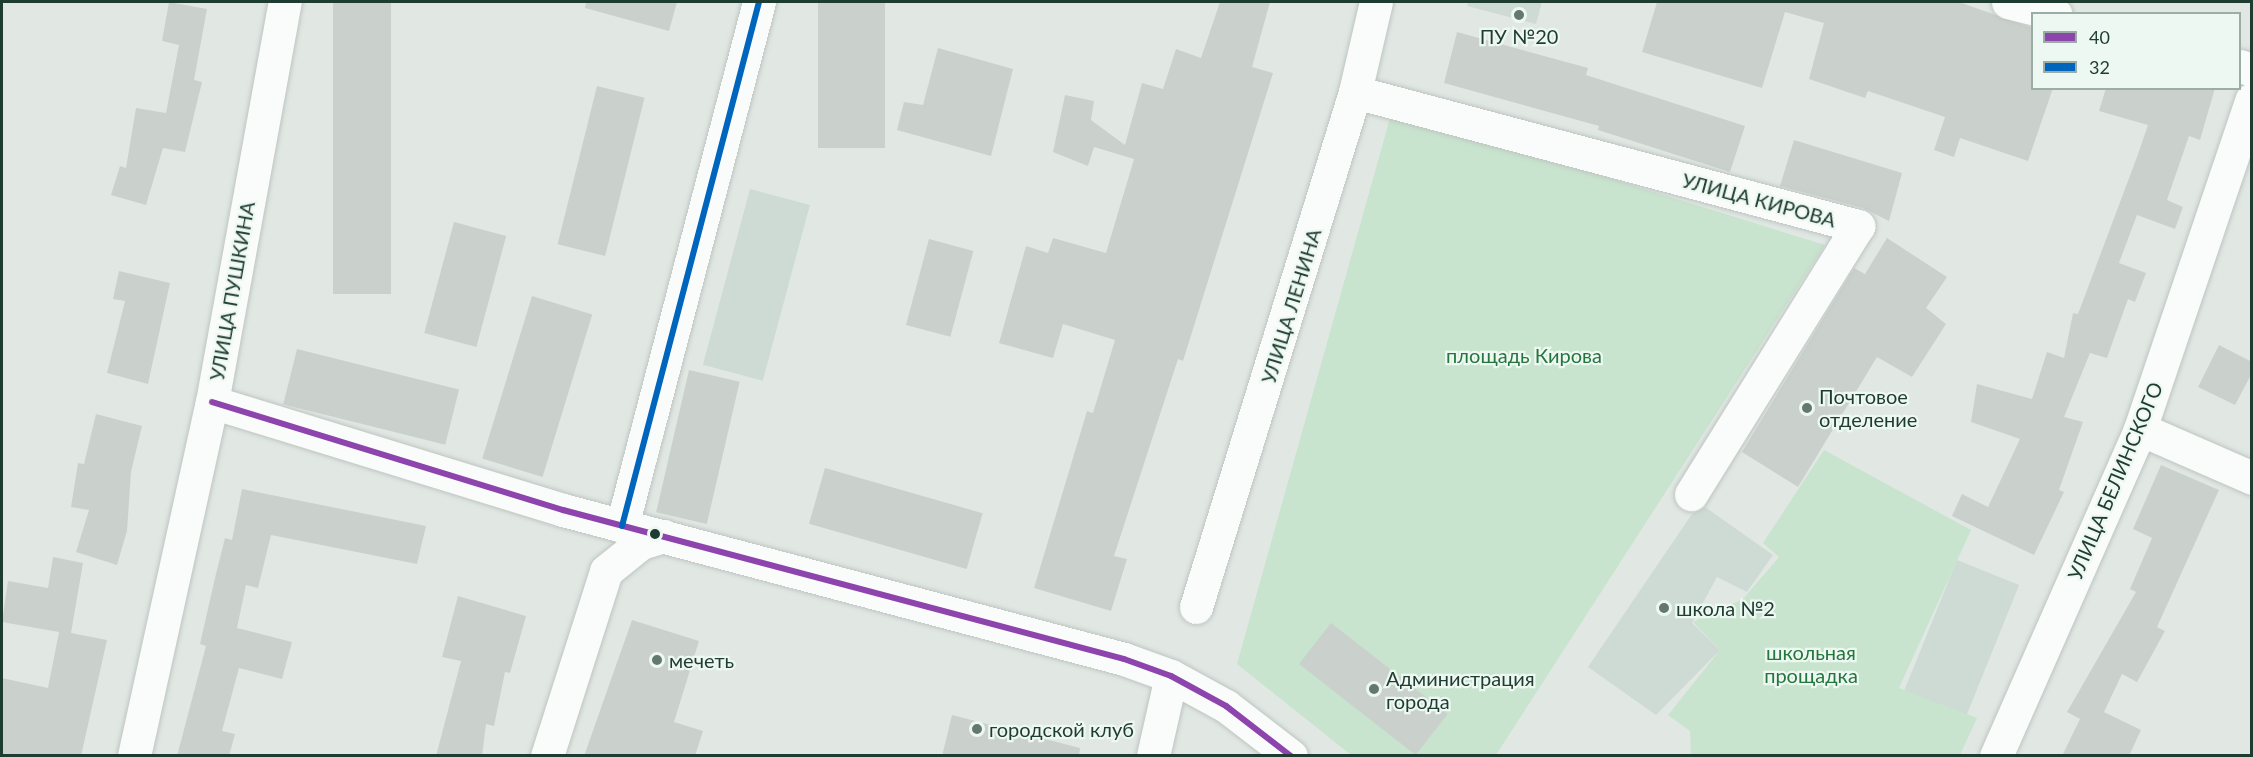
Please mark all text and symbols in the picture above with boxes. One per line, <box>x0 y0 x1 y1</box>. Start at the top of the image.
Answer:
marker: ПУ №20 <box>1512 8 1526 22</box>
legend <box>2031 12 2241 90</box>
place label: ПУ №20 <box>1480 24 1558 48</box>
text: 40 <box>2089 26 2110 48</box>
text: 32 <box>2089 56 2110 78</box>
street label: УЛИЦА КИРОВА <box>1679 168 1839 232</box>
street label: УЛИЦА ПУШКИНА <box>204 200 260 382</box>
street label: УЛИЦА ЛЕНИНА <box>1256 226 1326 386</box>
park label: площадь Кирова <box>1446 343 1602 367</box>
street label: УЛИЦА БЕЛИНСКОГО <box>2062 378 2168 584</box>
place label: Почтовое отделение <box>1819 384 1917 431</box>
marker: Почтовое отделение <box>1800 401 1814 415</box>
unlabelled marker <box>649 528 661 540</box>
place label: школа №2 <box>1676 596 1775 620</box>
marker: школа №2 <box>1657 601 1671 615</box>
park label: школьная прощадка <box>1764 640 1858 687</box>
place label: мечеть <box>669 648 734 672</box>
marker: мечеть <box>650 653 664 667</box>
place label: Администрация города <box>1386 666 1535 713</box>
marker: Администрация города <box>1367 682 1381 696</box>
place label: городской клуб <box>989 717 1134 741</box>
marker: городской клуб <box>970 722 984 736</box>

